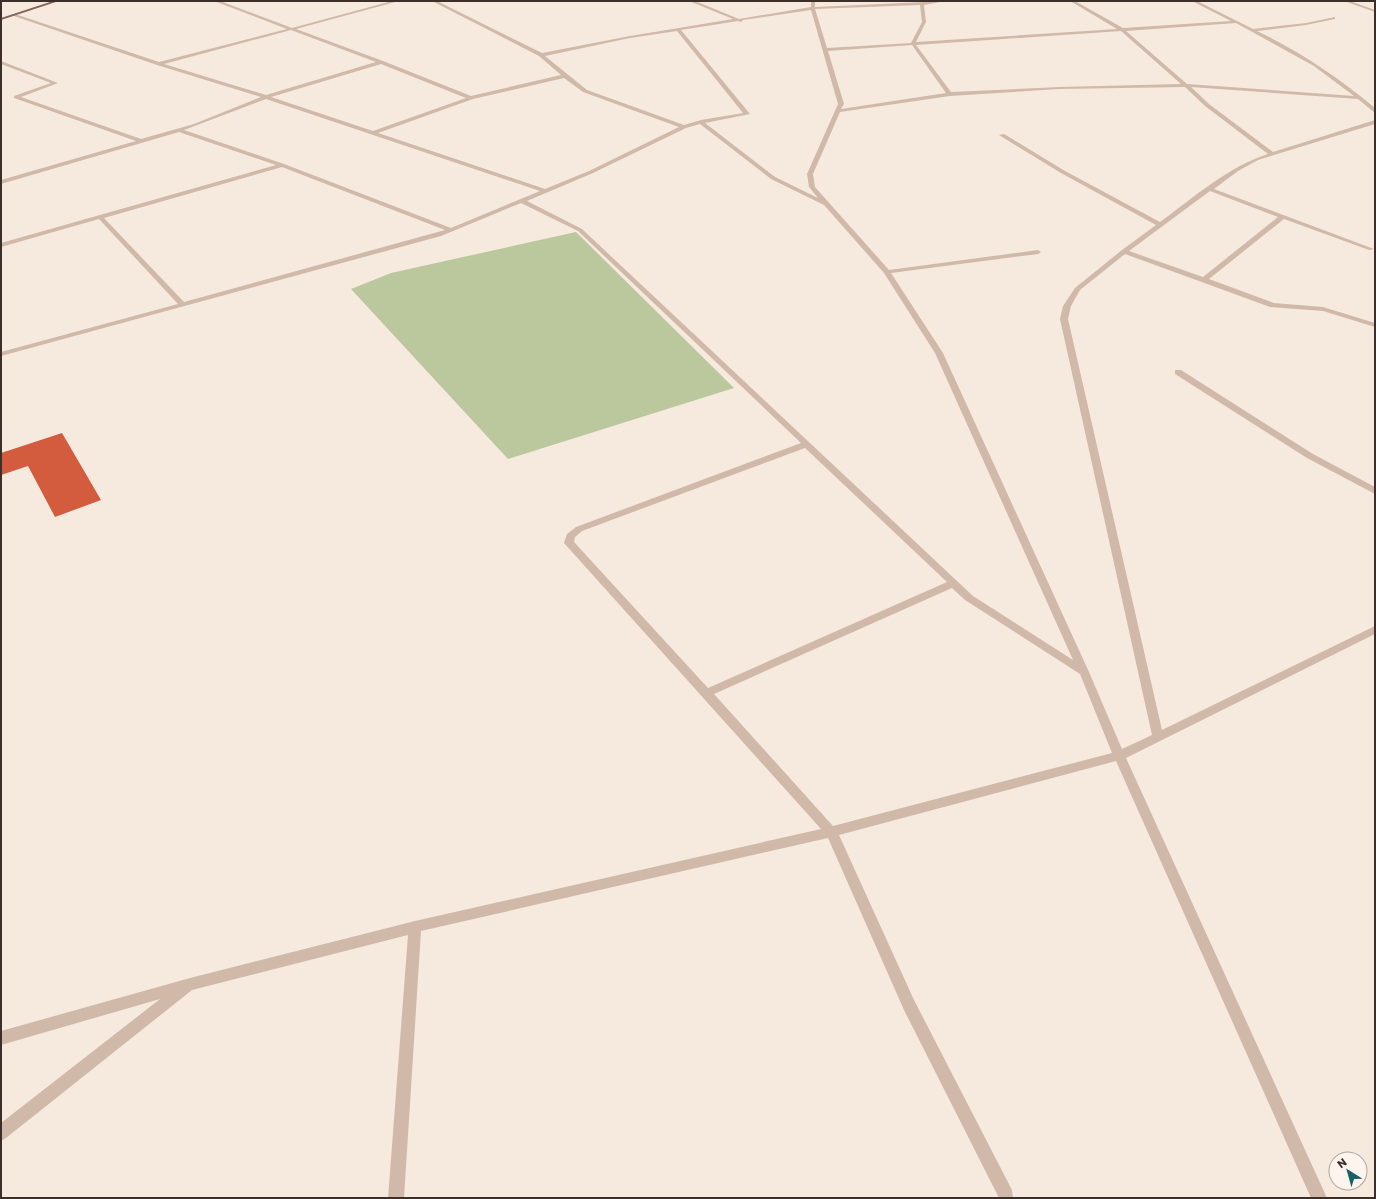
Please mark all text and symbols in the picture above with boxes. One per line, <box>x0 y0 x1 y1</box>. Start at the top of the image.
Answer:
north arrow <box>1328 1151 1368 1191</box>
text: N <box>1334 1154 1350 1172</box>

